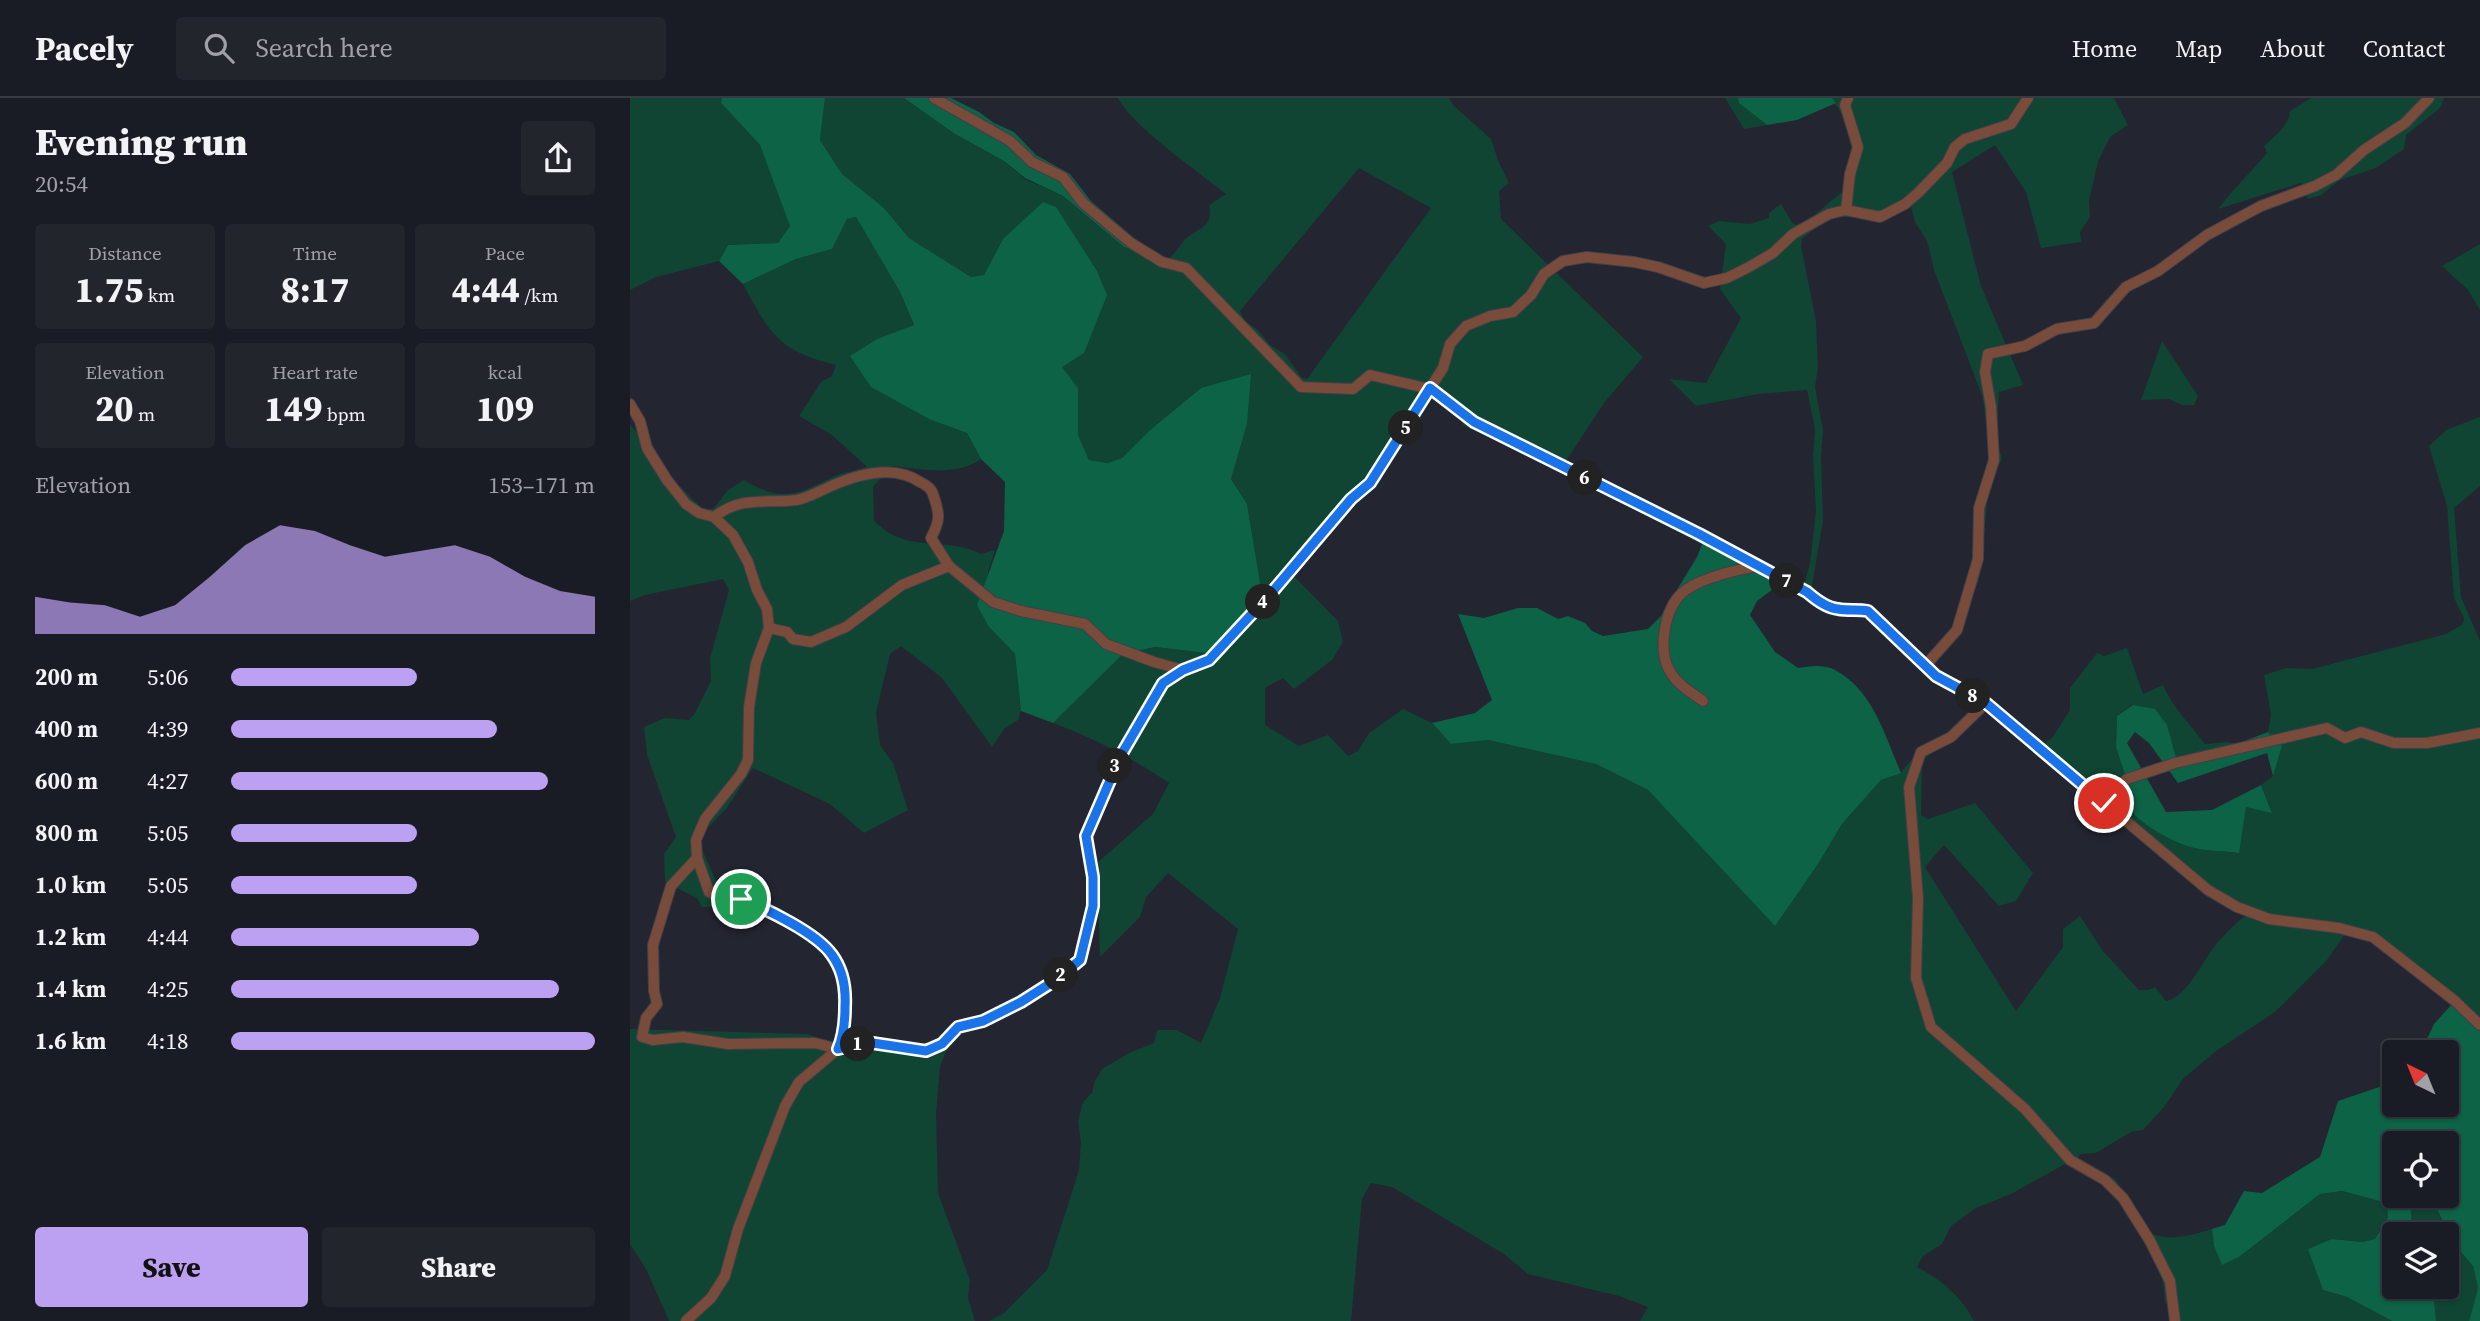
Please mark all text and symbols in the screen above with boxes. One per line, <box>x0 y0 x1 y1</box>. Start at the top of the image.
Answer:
search box <box>176 17 666 80</box>
text: Pacely <box>35 26 134 71</box>
icon: search <box>200 29 238 67</box>
text: Search here <box>256 30 393 66</box>
text: Home <box>2072 32 2137 65</box>
text: Map <box>2175 32 2222 65</box>
text: About <box>2260 32 2325 65</box>
text: Contact <box>2363 32 2445 65</box>
text: Evening run <box>35 116 248 168</box>
button: share <box>521 121 595 195</box>
text: 20:54 <box>35 168 88 200</box>
text: Distance <box>88 240 162 266</box>
text: Time <box>293 240 337 266</box>
text: Pace <box>485 240 525 266</box>
text: 1.75 <box>75 266 143 314</box>
text: 8:17 <box>281 266 349 314</box>
text: 4:44 <box>452 266 520 314</box>
text: km <box>143 282 175 308</box>
text: /km <box>520 282 558 308</box>
text: Elevation <box>85 359 165 385</box>
text: Heart rate <box>272 359 358 385</box>
text: kcal <box>488 359 522 385</box>
text: 20 <box>95 385 134 433</box>
text: 149 <box>264 385 322 433</box>
text: 109 <box>476 385 534 433</box>
text: m <box>134 401 155 427</box>
text: bpm <box>322 401 366 427</box>
pin: 5 <box>1388 410 1424 446</box>
text: 5 <box>1400 414 1411 440</box>
pin: 6 <box>1567 460 1602 496</box>
text: 6 <box>1579 464 1590 490</box>
text: Elevation <box>35 469 131 501</box>
text: 153–171 m <box>488 469 595 501</box>
pin: 7 <box>1770 564 1804 598</box>
text: 7 <box>1781 567 1792 593</box>
pin: 4 <box>1246 584 1280 620</box>
text: 4 <box>1257 588 1268 614</box>
text: 200 m <box>35 661 98 693</box>
text: 5:06 <box>147 661 188 693</box>
pin: 8 <box>1956 678 1990 714</box>
text: 8 <box>1967 682 1978 708</box>
text: 400 m <box>35 713 98 745</box>
text: 4:39 <box>147 713 188 745</box>
pin: 3 <box>1098 748 1133 784</box>
text: 3 <box>1109 752 1120 778</box>
text: 600 m <box>35 765 98 797</box>
text: 4:27 <box>147 765 188 797</box>
pin <box>2074 773 2134 833</box>
icon: check <box>2085 784 2123 822</box>
text: 800 m <box>35 817 98 849</box>
text: 5:05 <box>147 817 188 849</box>
text: 1.0 km <box>35 869 106 901</box>
text: 5:05 <box>147 869 188 901</box>
pin <box>711 869 771 929</box>
icon: arrive <box>722 880 760 918</box>
text: 1.2 km <box>35 921 106 953</box>
text: 4:44 <box>147 921 188 953</box>
pin: 2 <box>1044 958 1078 992</box>
text: 2 <box>1055 961 1066 987</box>
text: 1.4 km <box>35 973 106 1005</box>
text: 4:25 <box>147 973 188 1005</box>
text: 1.6 km <box>35 1025 106 1057</box>
text: 4:18 <box>147 1025 188 1057</box>
pin: 1 <box>840 1026 876 1062</box>
text: 1 <box>852 1030 863 1056</box>
north arrow <box>2382 1040 2459 1116</box>
map controls <box>2382 1040 2459 1299</box>
button: locate <box>2382 1131 2459 1208</box>
button: layers <box>2382 1222 2459 1299</box>
button: Save <box>35 1227 308 1307</box>
button: Share <box>322 1227 595 1307</box>

